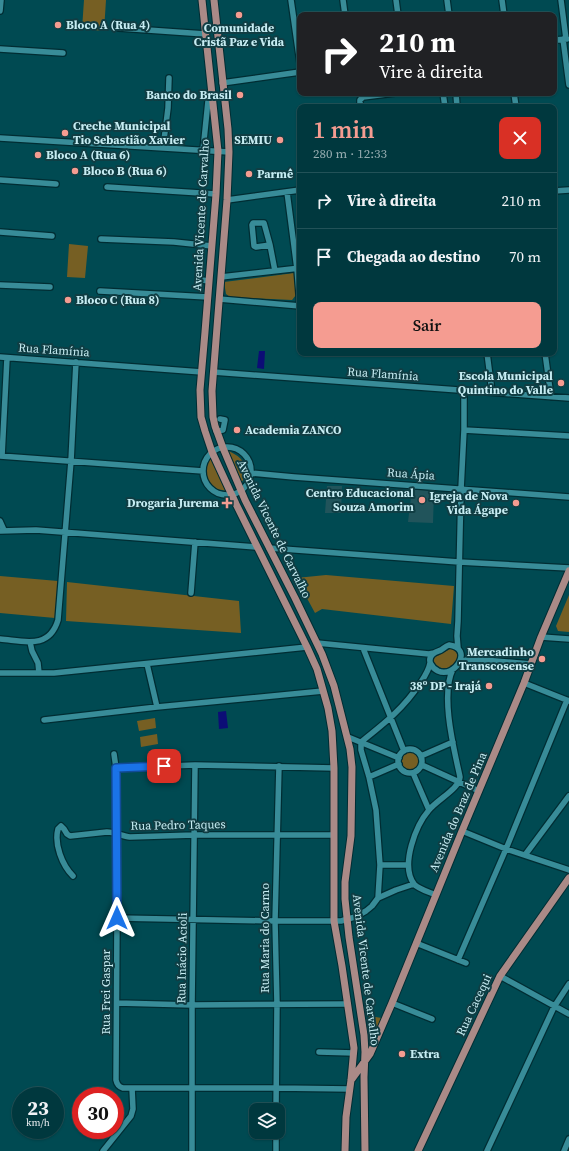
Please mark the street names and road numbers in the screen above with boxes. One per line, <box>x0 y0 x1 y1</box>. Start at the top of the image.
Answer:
street label: Avenida Vicente de Carvalho <box>189 138 213 292</box>
street label: Rua Flamínia <box>18 340 91 361</box>
street label: Rua Flamínia <box>347 364 420 385</box>
street label: Avenida Vicente de Carvalho <box>233 457 315 601</box>
street label: Rua Ápia <box>387 464 436 484</box>
street label: Avenida do Braz de Pina <box>426 749 491 874</box>
street label: Rua Pedro Taques <box>130 816 226 834</box>
street label: Rua Maria do Carmo <box>257 883 273 993</box>
street label: Avenida Vicente de Carvalho <box>349 893 383 1047</box>
street label: Rua Inácio Acioli <box>173 912 191 1004</box>
street label: Rua Frei Gaspar <box>98 949 114 1035</box>
street label: Rua Cacequi <box>453 971 495 1039</box>

